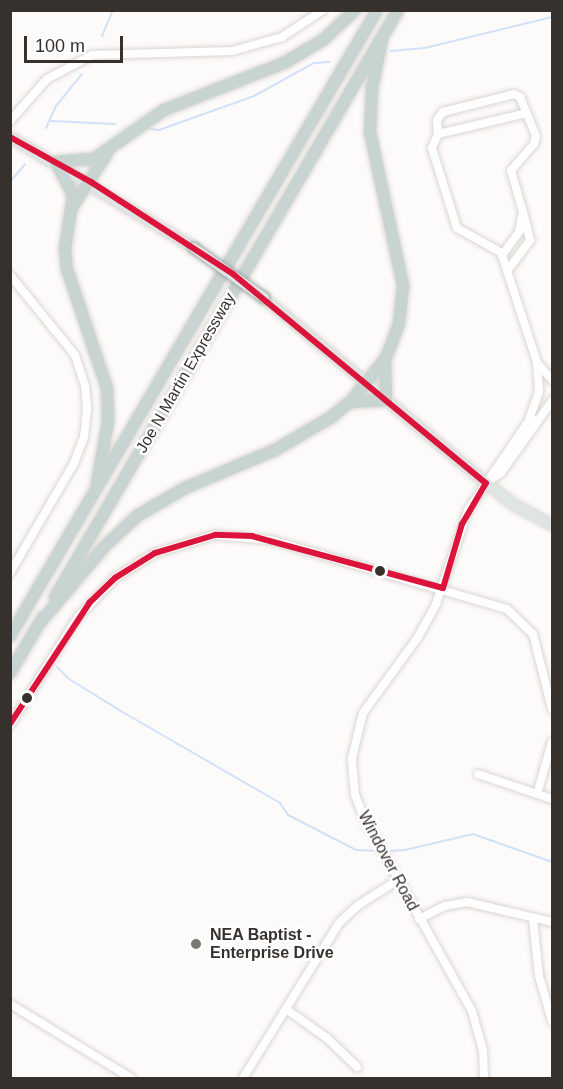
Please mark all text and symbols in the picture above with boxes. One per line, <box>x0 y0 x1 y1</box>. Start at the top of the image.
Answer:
scale bar <box>27 24 126 62</box>
text: 100 m <box>35 36 85 56</box>
street label: Joe N Martin Expressway <box>132 290 240 456</box>
unlabelled marker <box>374 565 386 577</box>
unlabelled marker <box>21 692 33 704</box>
street label: Windover Road <box>354 808 422 914</box>
place label: NEA Baptist - Enterprise Drive <box>210 925 334 963</box>
marker: NEA Baptist - Enterprise Drive <box>187 935 205 953</box>

